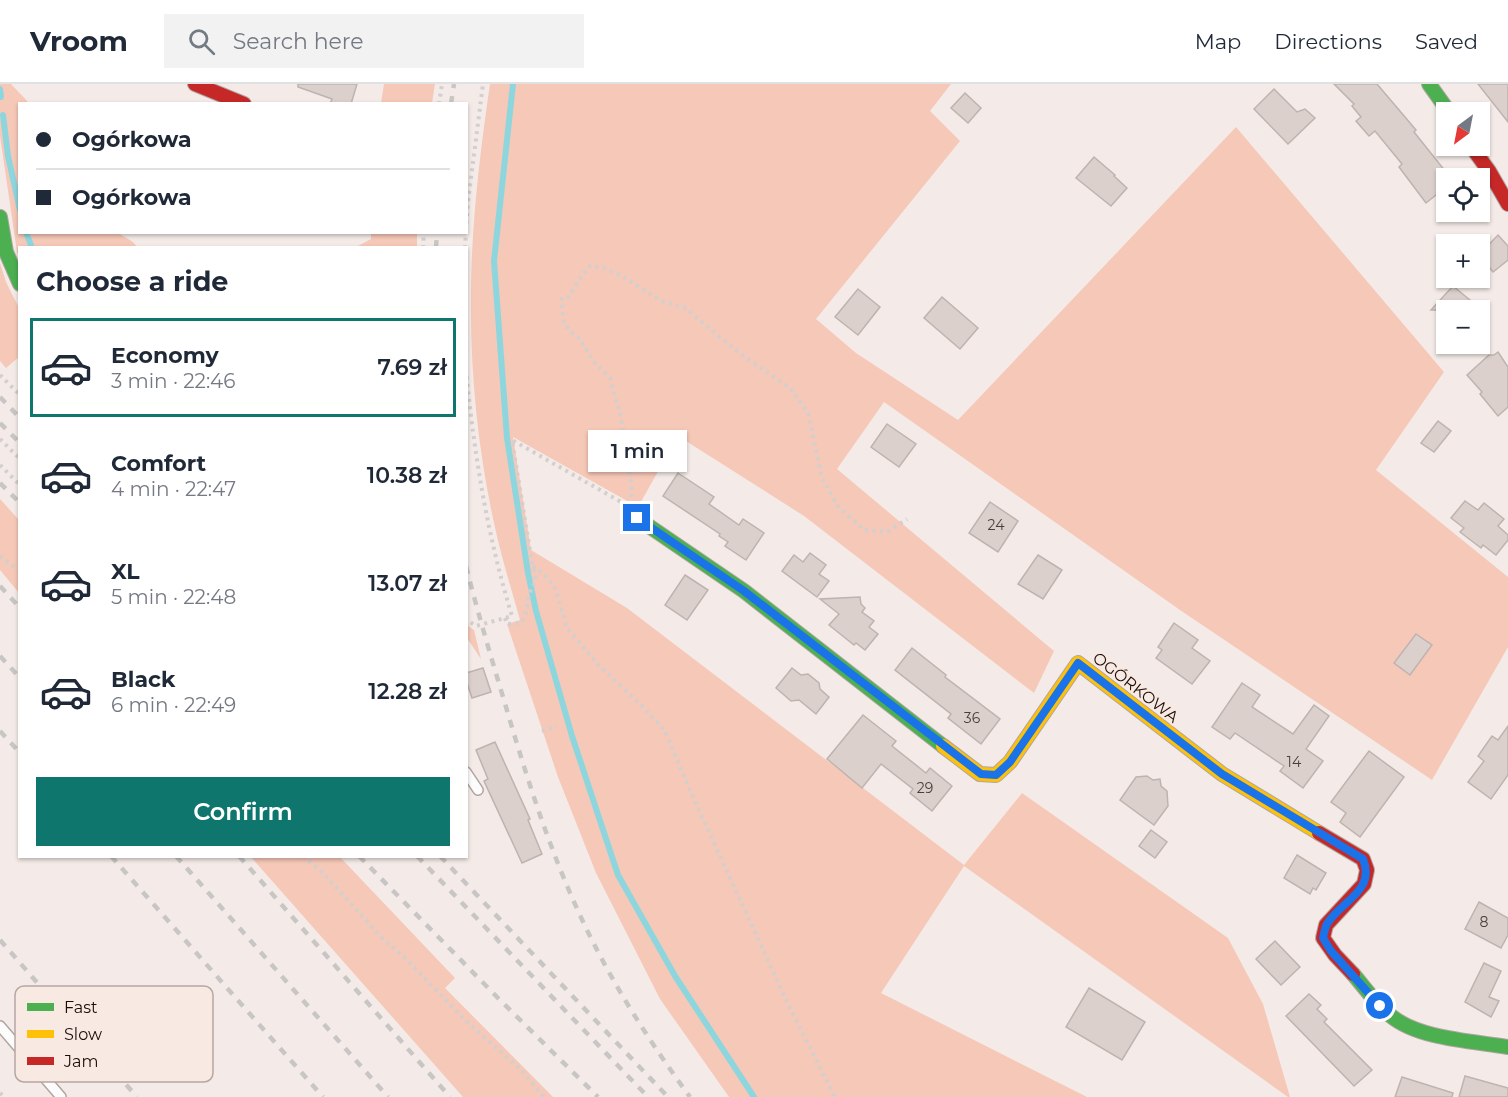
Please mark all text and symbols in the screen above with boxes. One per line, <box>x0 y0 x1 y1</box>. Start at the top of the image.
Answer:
search box <box>164 14 584 68</box>
text: Vroom <box>30 24 128 58</box>
icon: search <box>185 25 218 58</box>
text: Search here <box>233 28 364 55</box>
text: Map <box>1195 29 1241 54</box>
text: Directions <box>1274 29 1382 54</box>
text: Saved <box>1415 29 1478 54</box>
north arrow <box>1436 102 1490 156</box>
map controls <box>1436 102 1490 354</box>
text: Ogórkowa <box>72 126 191 153</box>
button: locate <box>1436 168 1490 222</box>
text: Ogórkowa <box>72 184 191 211</box>
button: + <box>1436 234 1490 288</box>
text: Choose a ride <box>36 265 228 298</box>
button: − <box>1436 300 1490 354</box>
icon: car <box>39 341 93 395</box>
text: Economy <box>111 342 219 369</box>
text: 7.69 zł <box>377 354 447 381</box>
text: 3 min · 22:46 <box>111 369 236 393</box>
callout: 1 min <box>588 431 686 473</box>
text: 1 min <box>611 439 664 463</box>
icon: car <box>39 449 93 503</box>
text: Comfort <box>111 450 206 477</box>
text: 10.38 zł <box>367 462 447 489</box>
text: 4 min · 22:47 <box>111 477 236 501</box>
route end <box>623 504 650 531</box>
house number: 24 <box>988 516 1005 534</box>
icon: car <box>39 557 93 611</box>
text: XL <box>111 558 140 585</box>
text: 13.07 zł <box>368 570 447 597</box>
text: 5 min · 22:48 <box>111 585 236 609</box>
street label: OGÓRKOWA <box>1089 648 1183 727</box>
icon: car <box>39 665 93 719</box>
text: Black <box>111 666 175 693</box>
text: 12.28 zł <box>368 678 447 705</box>
text: 6 min · 22:49 <box>111 693 236 717</box>
house number: 36 <box>964 709 981 727</box>
house number: 14 <box>1287 753 1302 771</box>
button: Confirm <box>36 777 450 846</box>
house number: 29 <box>917 779 933 797</box>
house number: 8 <box>1480 913 1489 931</box>
legend <box>15 986 213 1082</box>
route start <box>1366 992 1393 1019</box>
text: Fast <box>64 998 98 1017</box>
text: Slow <box>64 1025 102 1044</box>
text: Jam <box>63 1052 98 1071</box>

